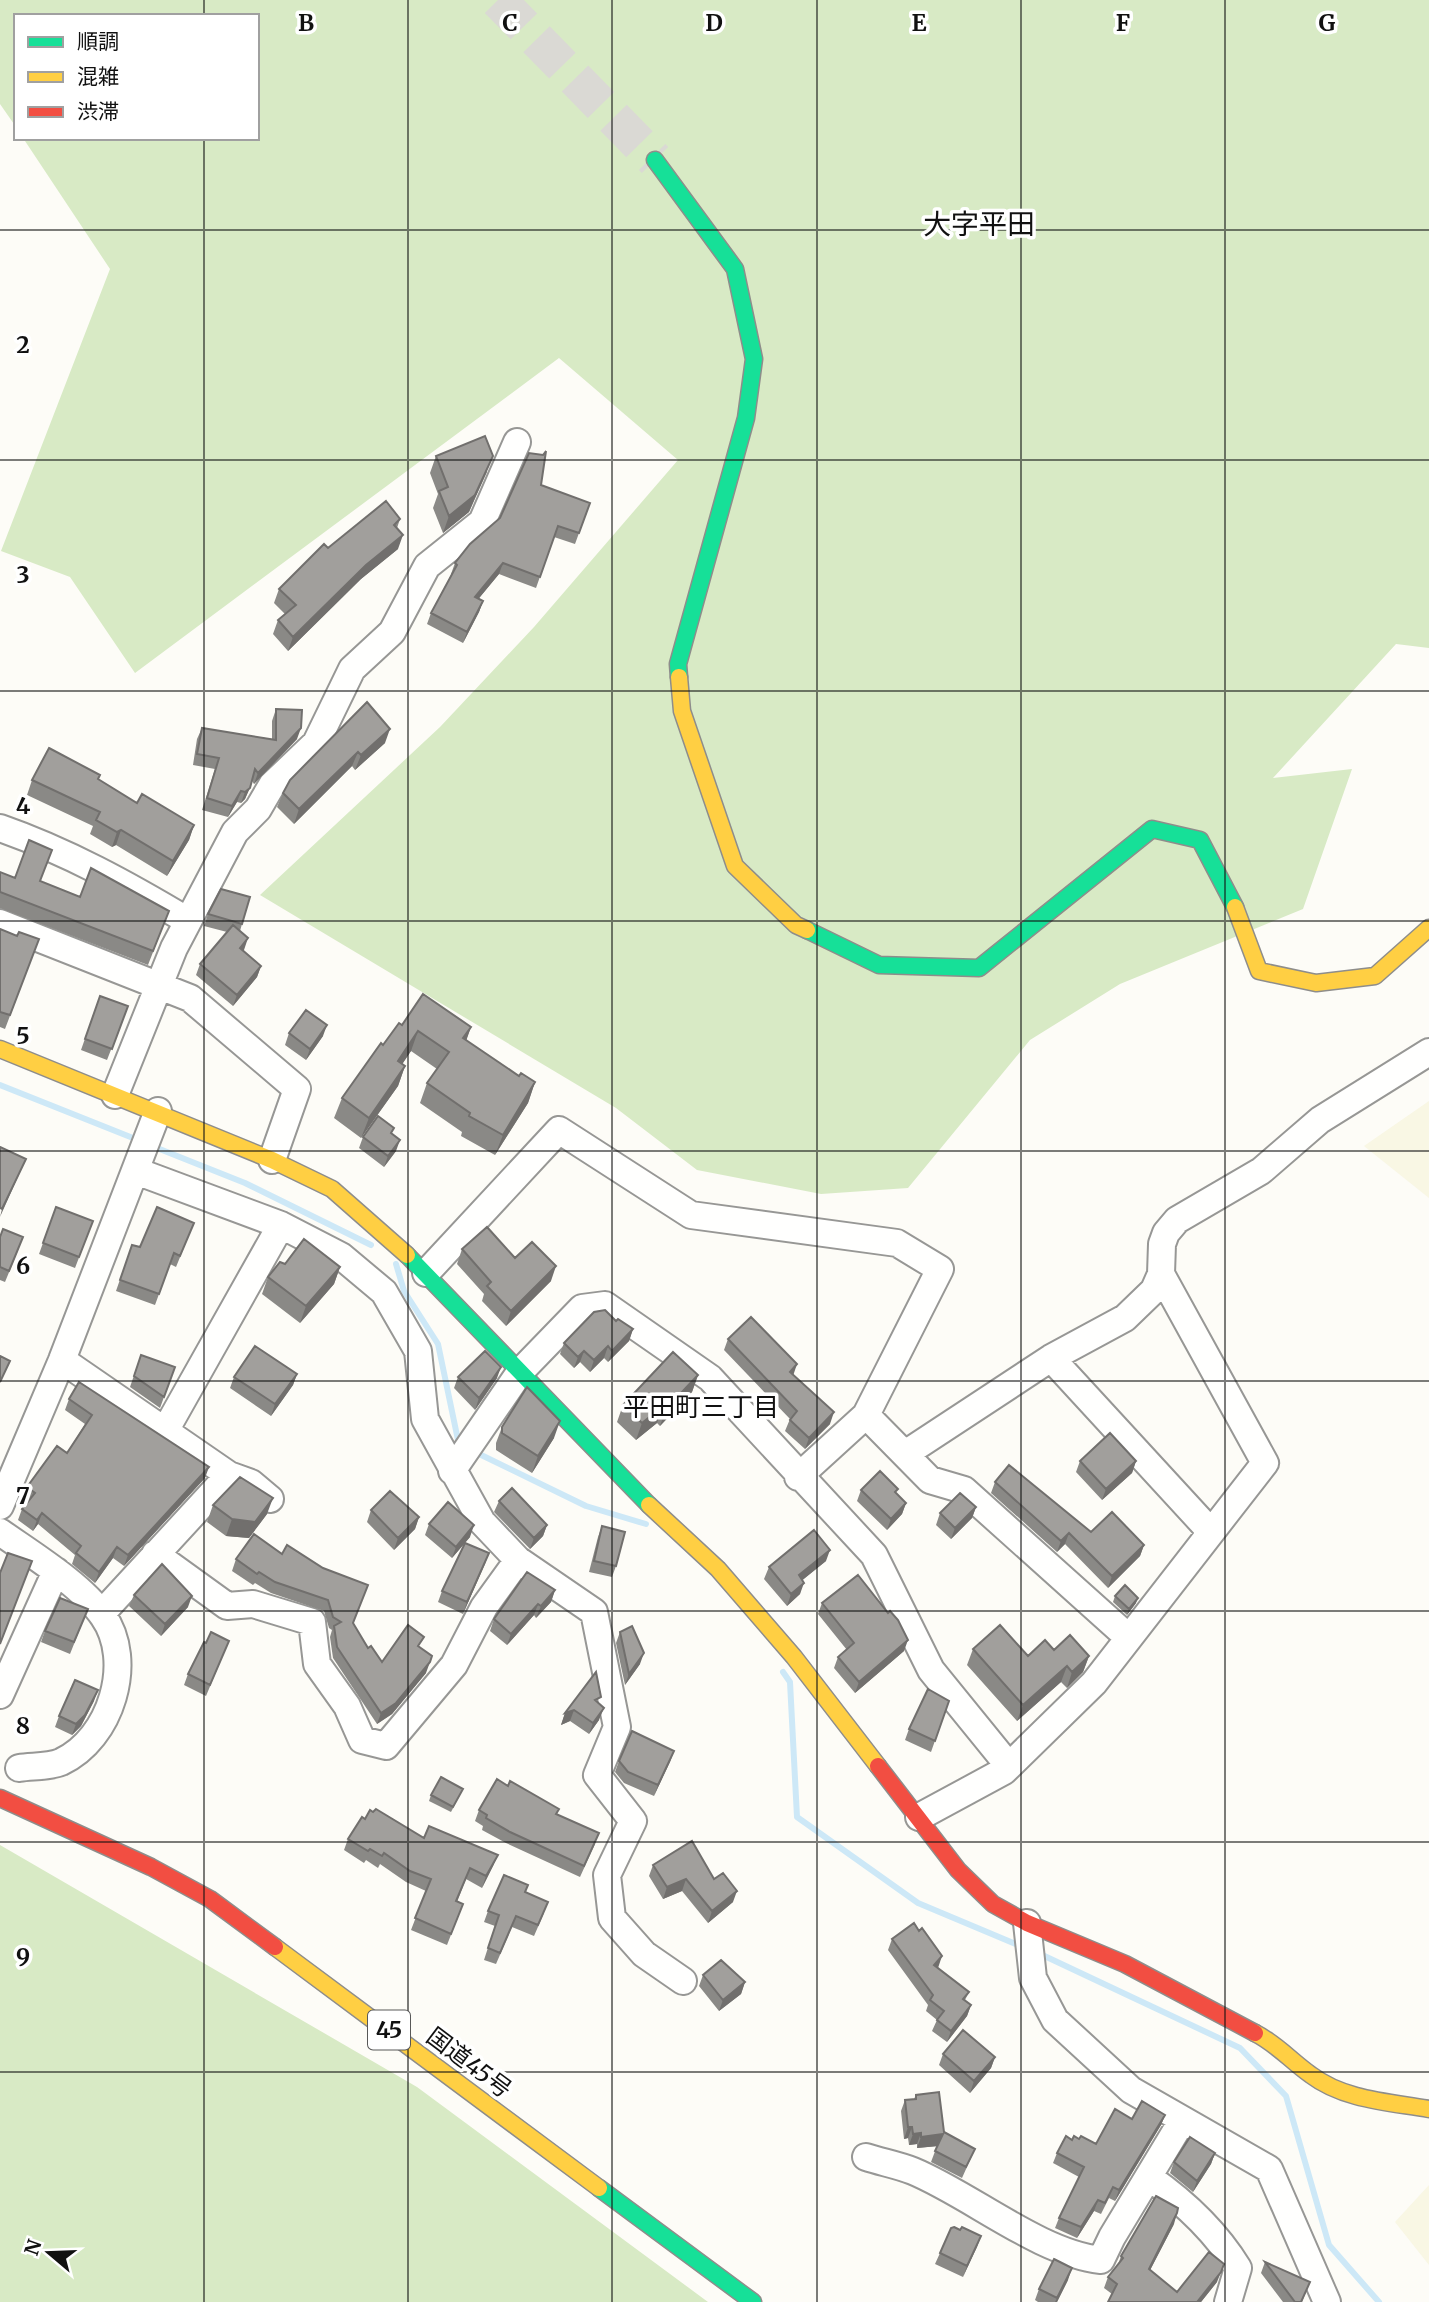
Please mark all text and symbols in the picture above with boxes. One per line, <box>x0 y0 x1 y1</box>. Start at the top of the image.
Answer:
text: B <box>298 8 314 37</box>
text: C <box>502 8 518 37</box>
text: D <box>705 8 723 37</box>
text: E <box>911 8 927 37</box>
text: F <box>1116 8 1130 37</box>
text: G <box>1319 8 1336 37</box>
legend <box>14 14 259 140</box>
text: 順調 <box>77 28 119 55</box>
text: 混雑 <box>77 63 119 90</box>
text: 渋滞 <box>77 98 119 125</box>
district label: 大字平田 <box>923 206 1035 242</box>
text: 2 <box>16 330 30 359</box>
text: 3 <box>16 560 30 589</box>
text: 4 <box>16 791 31 820</box>
text: 5 <box>16 1021 30 1050</box>
text: 6 <box>16 1251 30 1280</box>
district label: 平田町三丁目 <box>623 1390 779 1423</box>
text: 7 <box>16 1481 30 1510</box>
text: 8 <box>16 1711 30 1740</box>
text: 9 <box>16 1942 30 1971</box>
road number: 45 <box>368 2010 410 2050</box>
street label: 国道45号 <box>421 2021 518 2105</box>
north arrow <box>14 2218 84 2288</box>
text: N <box>19 2236 47 2258</box>

